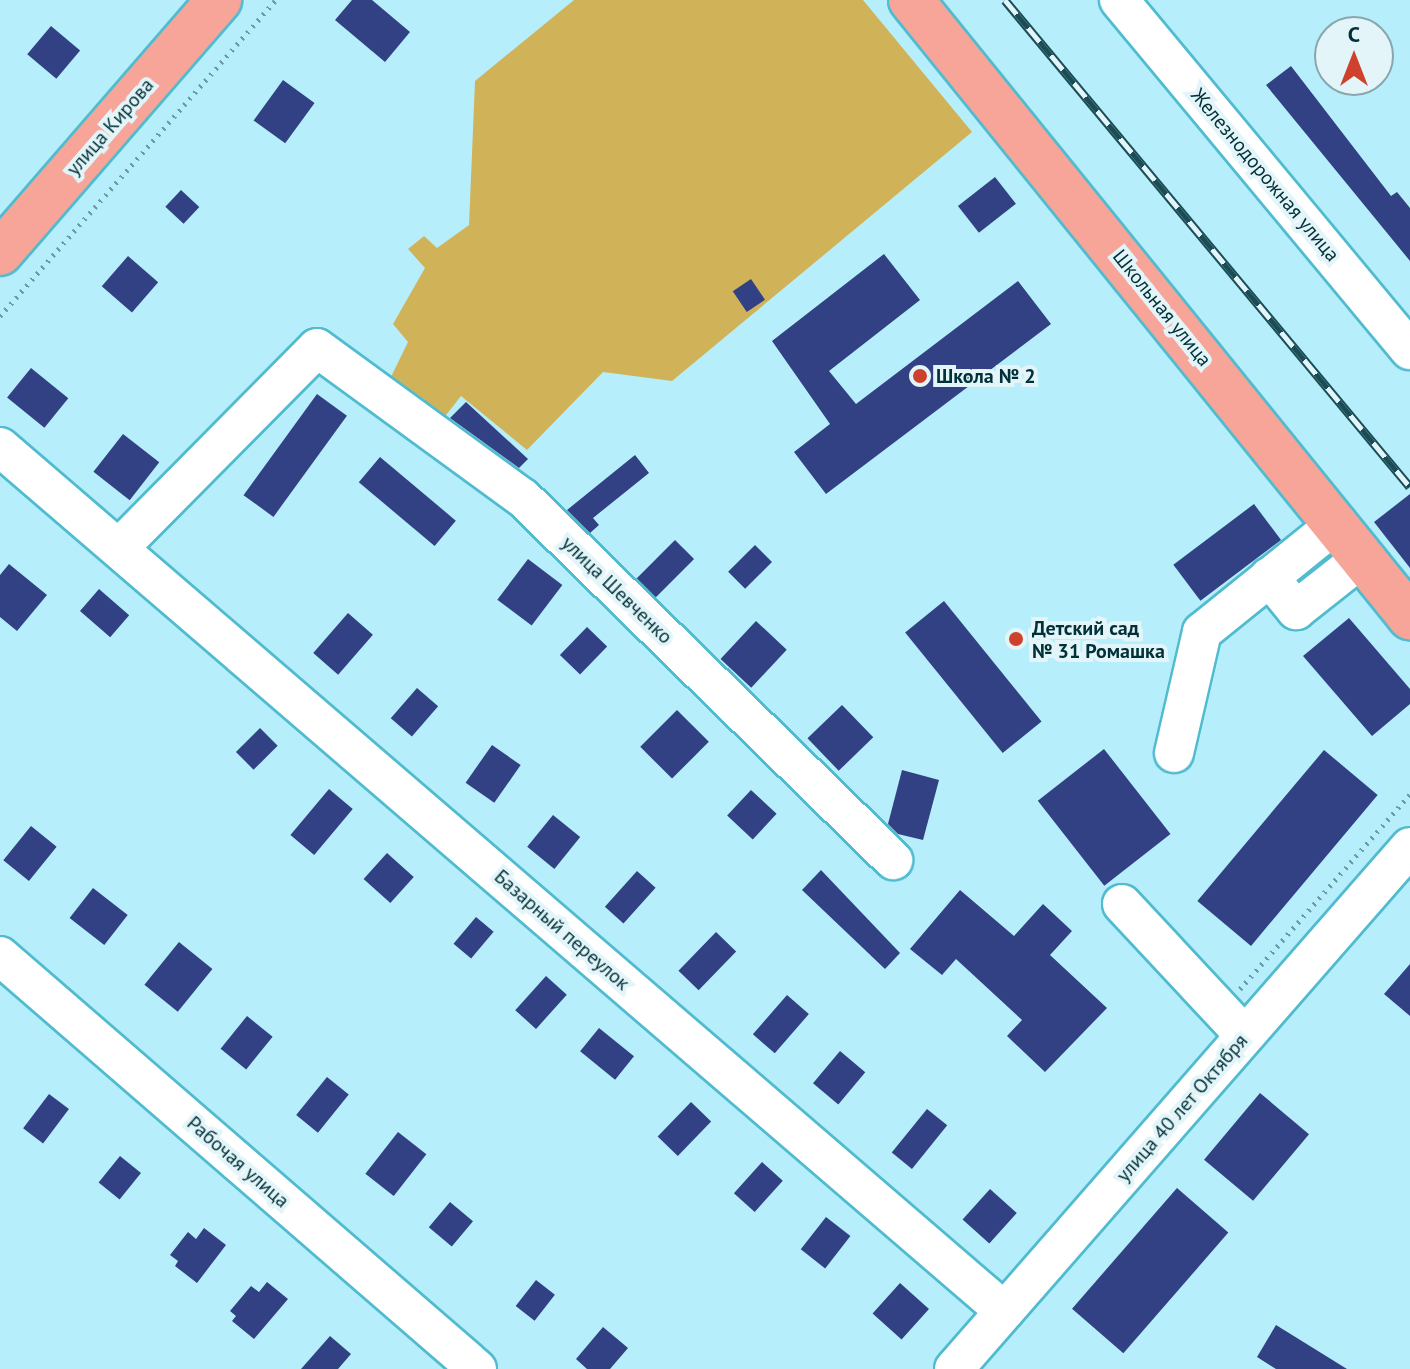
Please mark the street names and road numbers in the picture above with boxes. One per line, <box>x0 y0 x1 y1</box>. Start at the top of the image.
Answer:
street label: улица Кирова <box>61 74 159 180</box>
street label: Железнодорожная улица <box>1186 84 1344 266</box>
street label: Школьная улица <box>1108 245 1216 371</box>
street label: улица Шевченко <box>557 531 677 649</box>
street label: Базарный переулок <box>489 865 635 995</box>
street label: улица 40 лет Октября <box>1111 1029 1253 1187</box>
street label: Рабочая улица <box>182 1111 294 1213</box>

